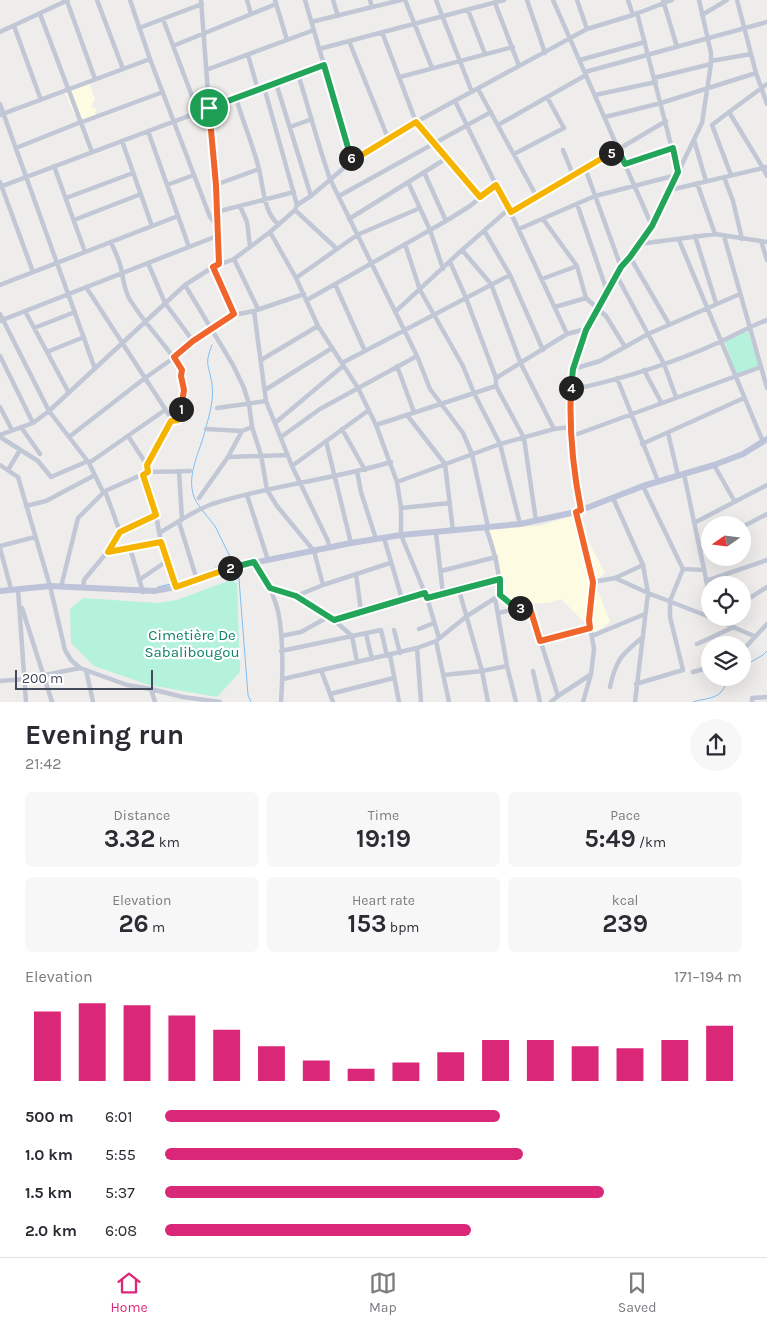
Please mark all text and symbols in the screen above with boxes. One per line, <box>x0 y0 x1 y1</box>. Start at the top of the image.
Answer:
pin <box>188 87 230 129</box>
icon: arrive <box>195 94 223 122</box>
pin: 5 <box>598 140 624 166</box>
text: 5 <box>607 145 616 162</box>
pin: 6 <box>338 146 364 170</box>
text: 6 <box>347 150 356 167</box>
pin: 4 <box>558 376 584 400</box>
text: 4 <box>567 380 576 397</box>
pin: 1 <box>168 396 194 422</box>
text: 1 <box>179 401 184 418</box>
north arrow <box>701 516 751 566</box>
map controls <box>701 516 751 686</box>
pin: 2 <box>218 556 242 580</box>
text: 2 <box>226 560 235 577</box>
button: locate <box>701 576 751 626</box>
pin: 3 <box>508 596 532 620</box>
text: 3 <box>516 600 525 617</box>
park label: Cimetière De Sabalibougou <box>144 626 240 661</box>
button: layers <box>701 636 751 686</box>
scale bar <box>15 667 152 690</box>
text: 200 m <box>22 670 63 687</box>
text: Evening run <box>25 718 184 751</box>
button: share <box>690 719 742 771</box>
text: 21:42 <box>25 754 61 773</box>
text: Distance <box>114 807 170 824</box>
text: Time <box>368 807 399 824</box>
text: Pace <box>610 807 640 824</box>
text: 3.32 <box>104 824 155 853</box>
text: 19:19 <box>356 824 411 853</box>
text: 5:49 <box>584 824 636 853</box>
text: km <box>155 834 180 851</box>
text: /km <box>636 834 666 851</box>
text: Elevation <box>112 892 171 909</box>
text: Heart rate <box>352 892 415 909</box>
text: kcal <box>612 892 639 909</box>
text: 26 <box>118 909 149 938</box>
text: 153 <box>348 909 387 938</box>
text: 239 <box>602 909 648 938</box>
text: m <box>149 919 165 936</box>
text: bpm <box>387 919 419 936</box>
text: Elevation <box>25 967 93 986</box>
text: 171–194 m <box>674 967 742 986</box>
text: 500 m <box>25 1107 74 1126</box>
text: 6:01 <box>105 1107 133 1126</box>
text: 1.0 km <box>25 1145 73 1164</box>
text: 5:55 <box>105 1145 136 1164</box>
text: 1.5 km <box>25 1183 72 1202</box>
text: 5:37 <box>105 1183 135 1202</box>
text: 2.0 km <box>25 1221 77 1240</box>
text: 6:08 <box>105 1221 137 1240</box>
tab: Home <box>111 1269 148 1316</box>
tab: Map <box>369 1269 397 1316</box>
tab: Saved <box>618 1269 657 1316</box>

